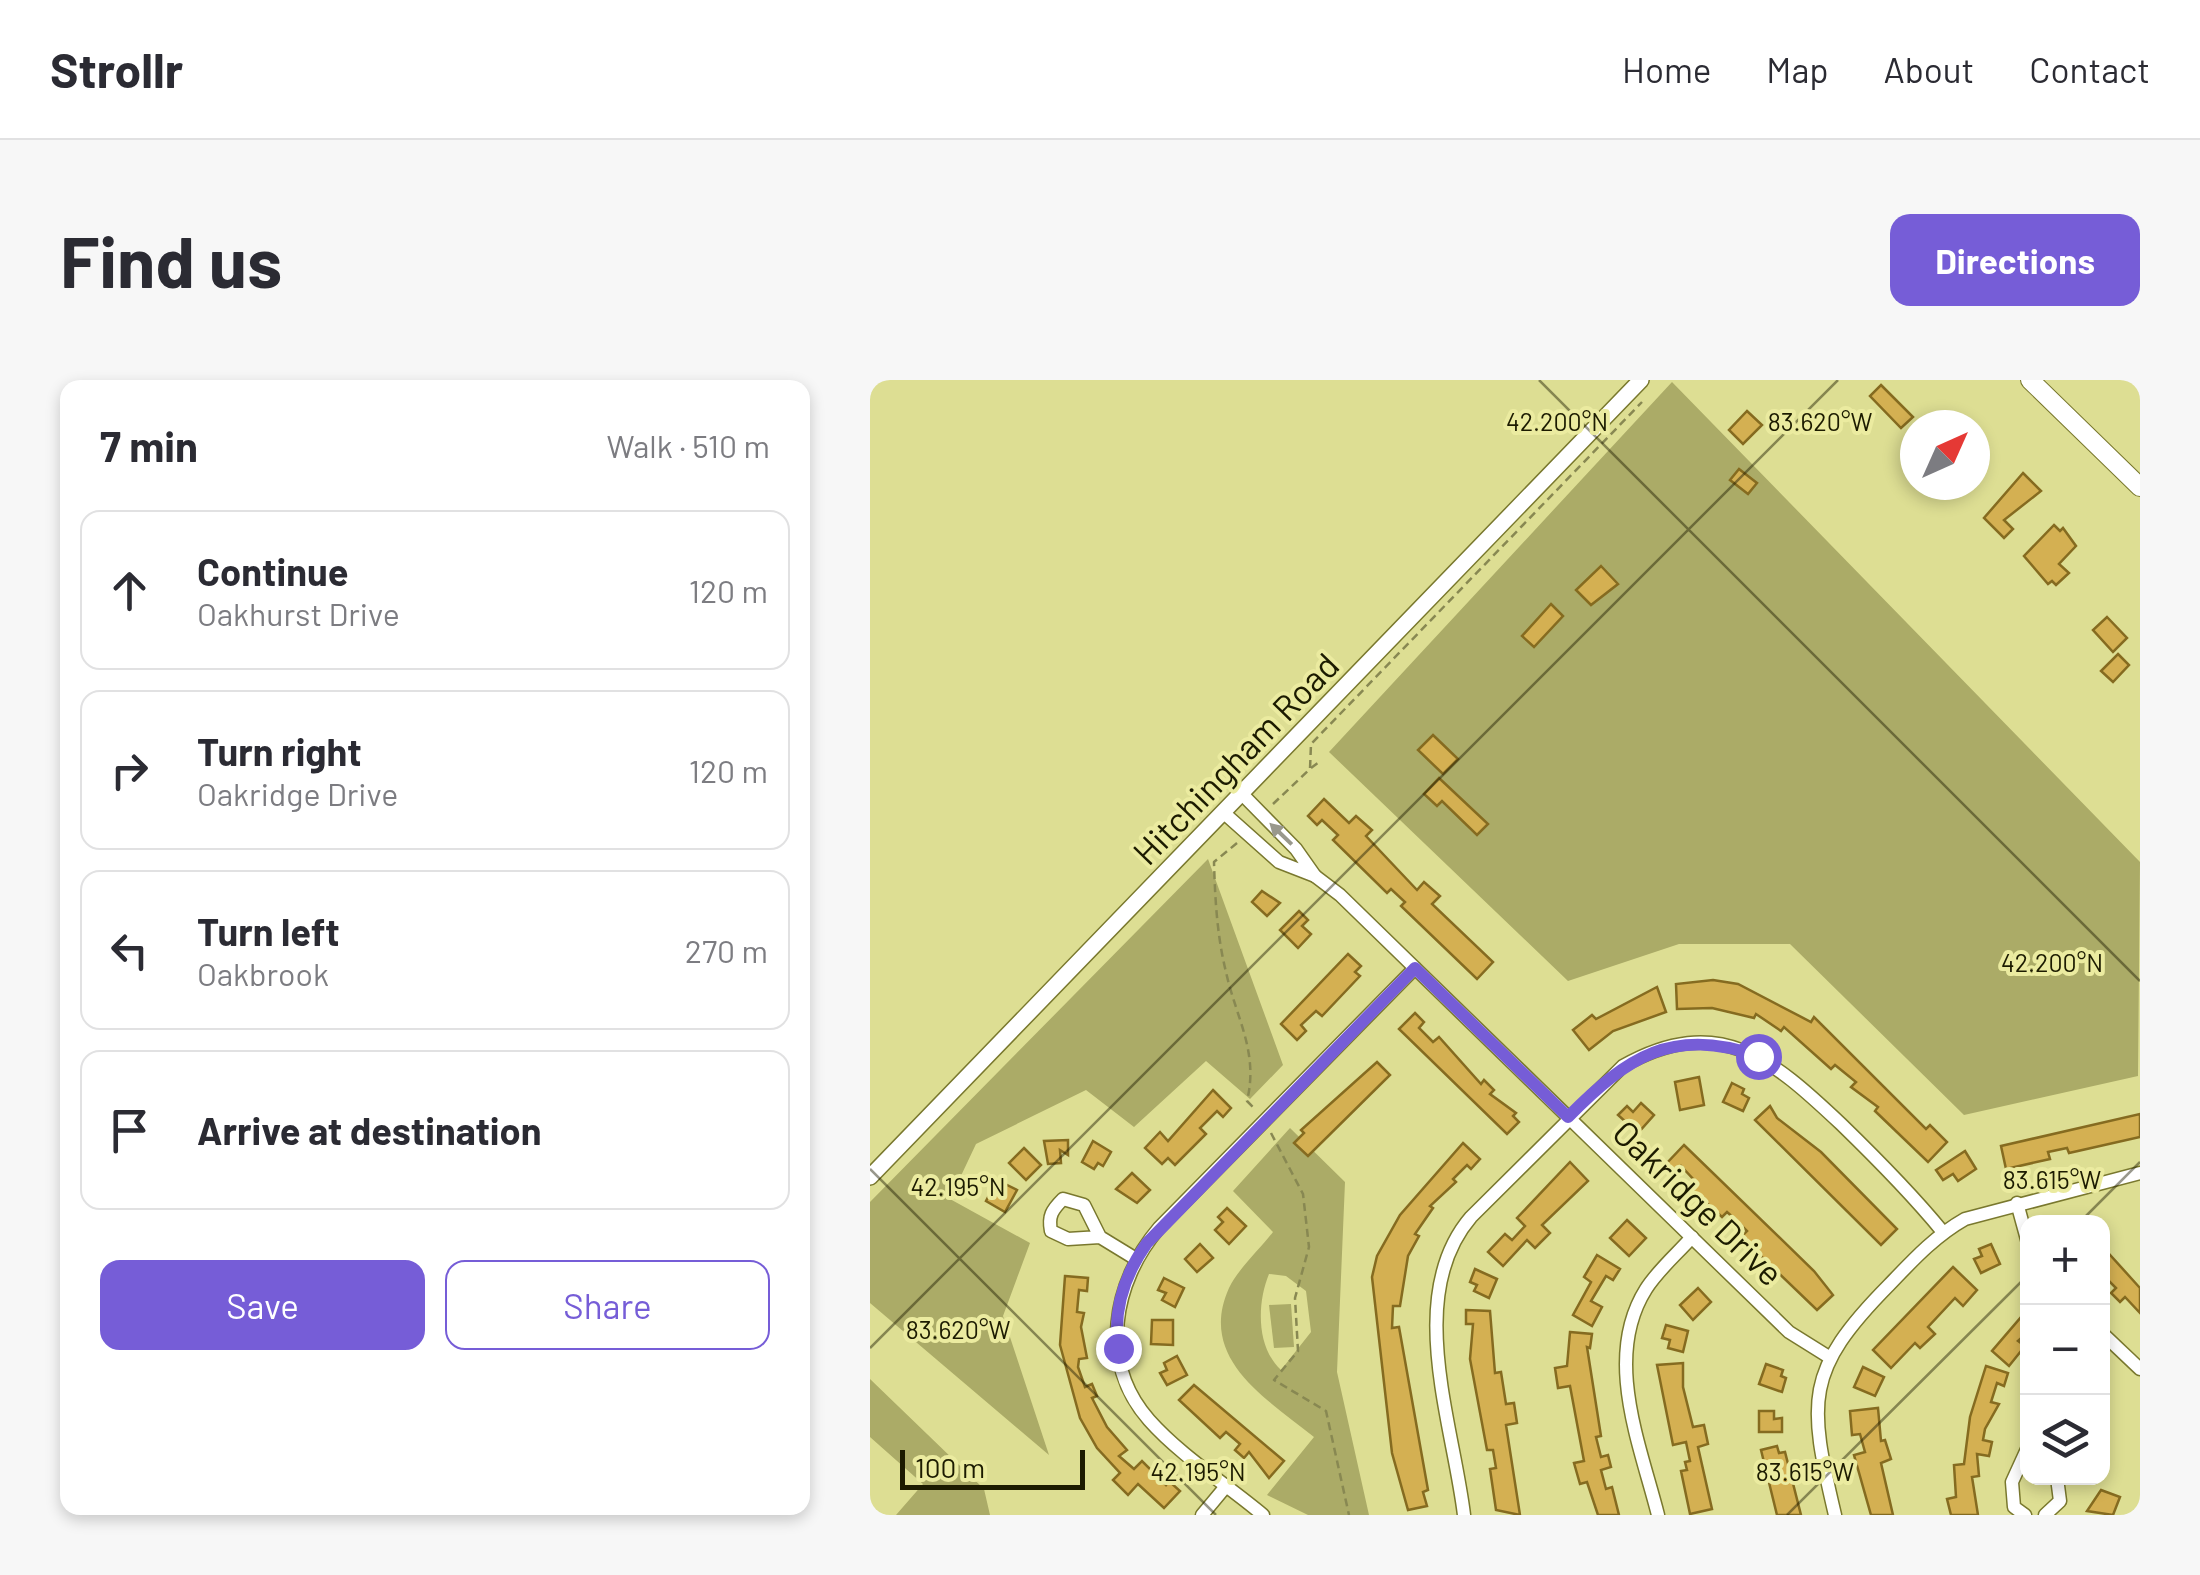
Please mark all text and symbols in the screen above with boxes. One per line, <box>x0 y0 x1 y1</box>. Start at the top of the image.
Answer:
text: Strollr <box>50 40 183 98</box>
text: Home <box>1622 48 1711 90</box>
text: Map <box>1766 48 1829 90</box>
text: About <box>1884 48 1974 90</box>
text: Contact <box>2029 48 2150 90</box>
button: Directions <box>1890 214 2140 306</box>
text: Find us <box>60 218 282 302</box>
text: 42.200°N <box>1506 406 1608 436</box>
text: 83.620°W <box>1768 406 1872 436</box>
north arrow <box>1900 410 1990 500</box>
text: 7 min <box>100 420 198 470</box>
text: Walk · 510 m <box>606 426 770 464</box>
text: Continue <box>197 548 348 594</box>
icon: ahead <box>102 563 157 618</box>
text: 120 m <box>689 571 768 609</box>
text: Oakhurst Drive <box>197 594 400 632</box>
street label: Hitchingham Road <box>1123 644 1347 872</box>
text: Turn right <box>197 728 362 774</box>
icon: right <box>102 743 157 798</box>
text: 120 m <box>689 751 768 789</box>
text: Oakridge Drive <box>197 774 398 812</box>
one-way arrow <box>1269 823 1293 846</box>
text: Turn left <box>197 908 340 954</box>
icon: left <box>102 923 157 978</box>
text: 270 m <box>685 931 768 969</box>
text: 42.200°N <box>2001 947 2103 977</box>
text: Oakbrook <box>197 954 329 992</box>
route start <box>1736 1034 1782 1080</box>
icon: arrive <box>102 1103 157 1158</box>
text: Arrive at destination <box>197 1107 542 1153</box>
street label: Oakridge Drive <box>1605 1110 1793 1294</box>
text: 83.615°W <box>2003 1164 2101 1194</box>
text: 42.195°N <box>910 1171 1006 1201</box>
map controls <box>2020 1215 2110 1485</box>
button: + <box>2020 1215 2110 1305</box>
button: Save <box>100 1260 425 1350</box>
button: Share <box>445 1260 770 1350</box>
button: − <box>2020 1305 2110 1395</box>
text: 83.620°W <box>906 1314 1010 1344</box>
route end <box>1096 1326 1142 1372</box>
button: layers <box>2020 1395 2110 1485</box>
scale bar <box>900 1445 1085 1490</box>
text: 100 m <box>915 1450 985 1484</box>
text: 42.195°N <box>1150 1456 1246 1486</box>
text: 83.615°W <box>1756 1456 1854 1486</box>

